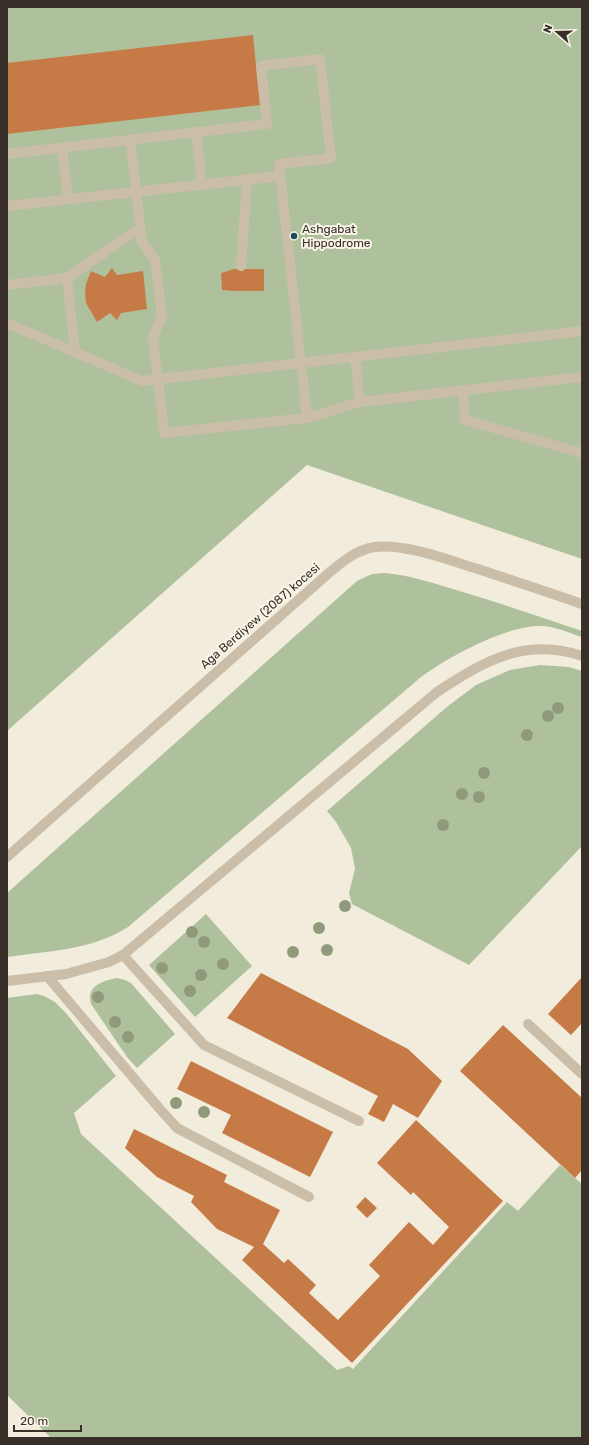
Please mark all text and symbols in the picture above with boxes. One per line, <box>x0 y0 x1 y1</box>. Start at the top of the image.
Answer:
north arrow <box>537 12 577 52</box>
text: N <box>541 23 556 35</box>
place label: Ashgabat Hippodrome <box>302 222 371 250</box>
marker: Ashgabat Hippodrome <box>289 231 299 241</box>
street label: Aga Berdiyew (2087) kocesi <box>197 560 323 672</box>
scale bar <box>14 1407 81 1433</box>
text: 20 m <box>20 1414 48 1428</box>

